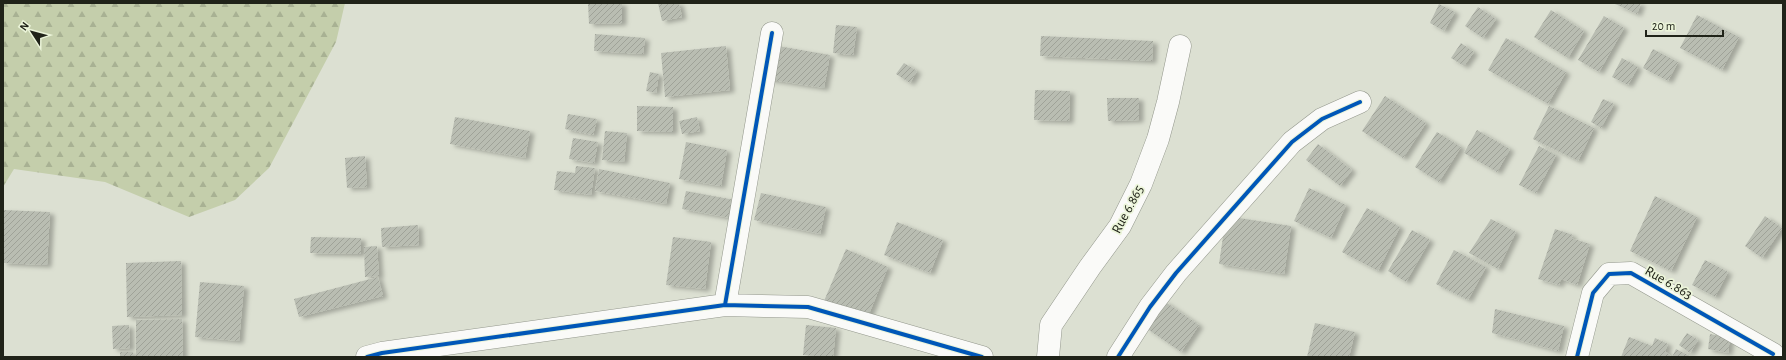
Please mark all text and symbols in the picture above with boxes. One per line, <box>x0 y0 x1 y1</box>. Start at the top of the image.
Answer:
north arrow <box>12 12 52 52</box>
scale bar <box>1646 12 1723 38</box>
text: N <box>18 20 31 33</box>
text: 20 m <box>1652 20 1675 32</box>
street label: Rue 6.865 <box>1109 183 1146 236</box>
street label: Rue 6.863 <box>1642 264 1695 302</box>

